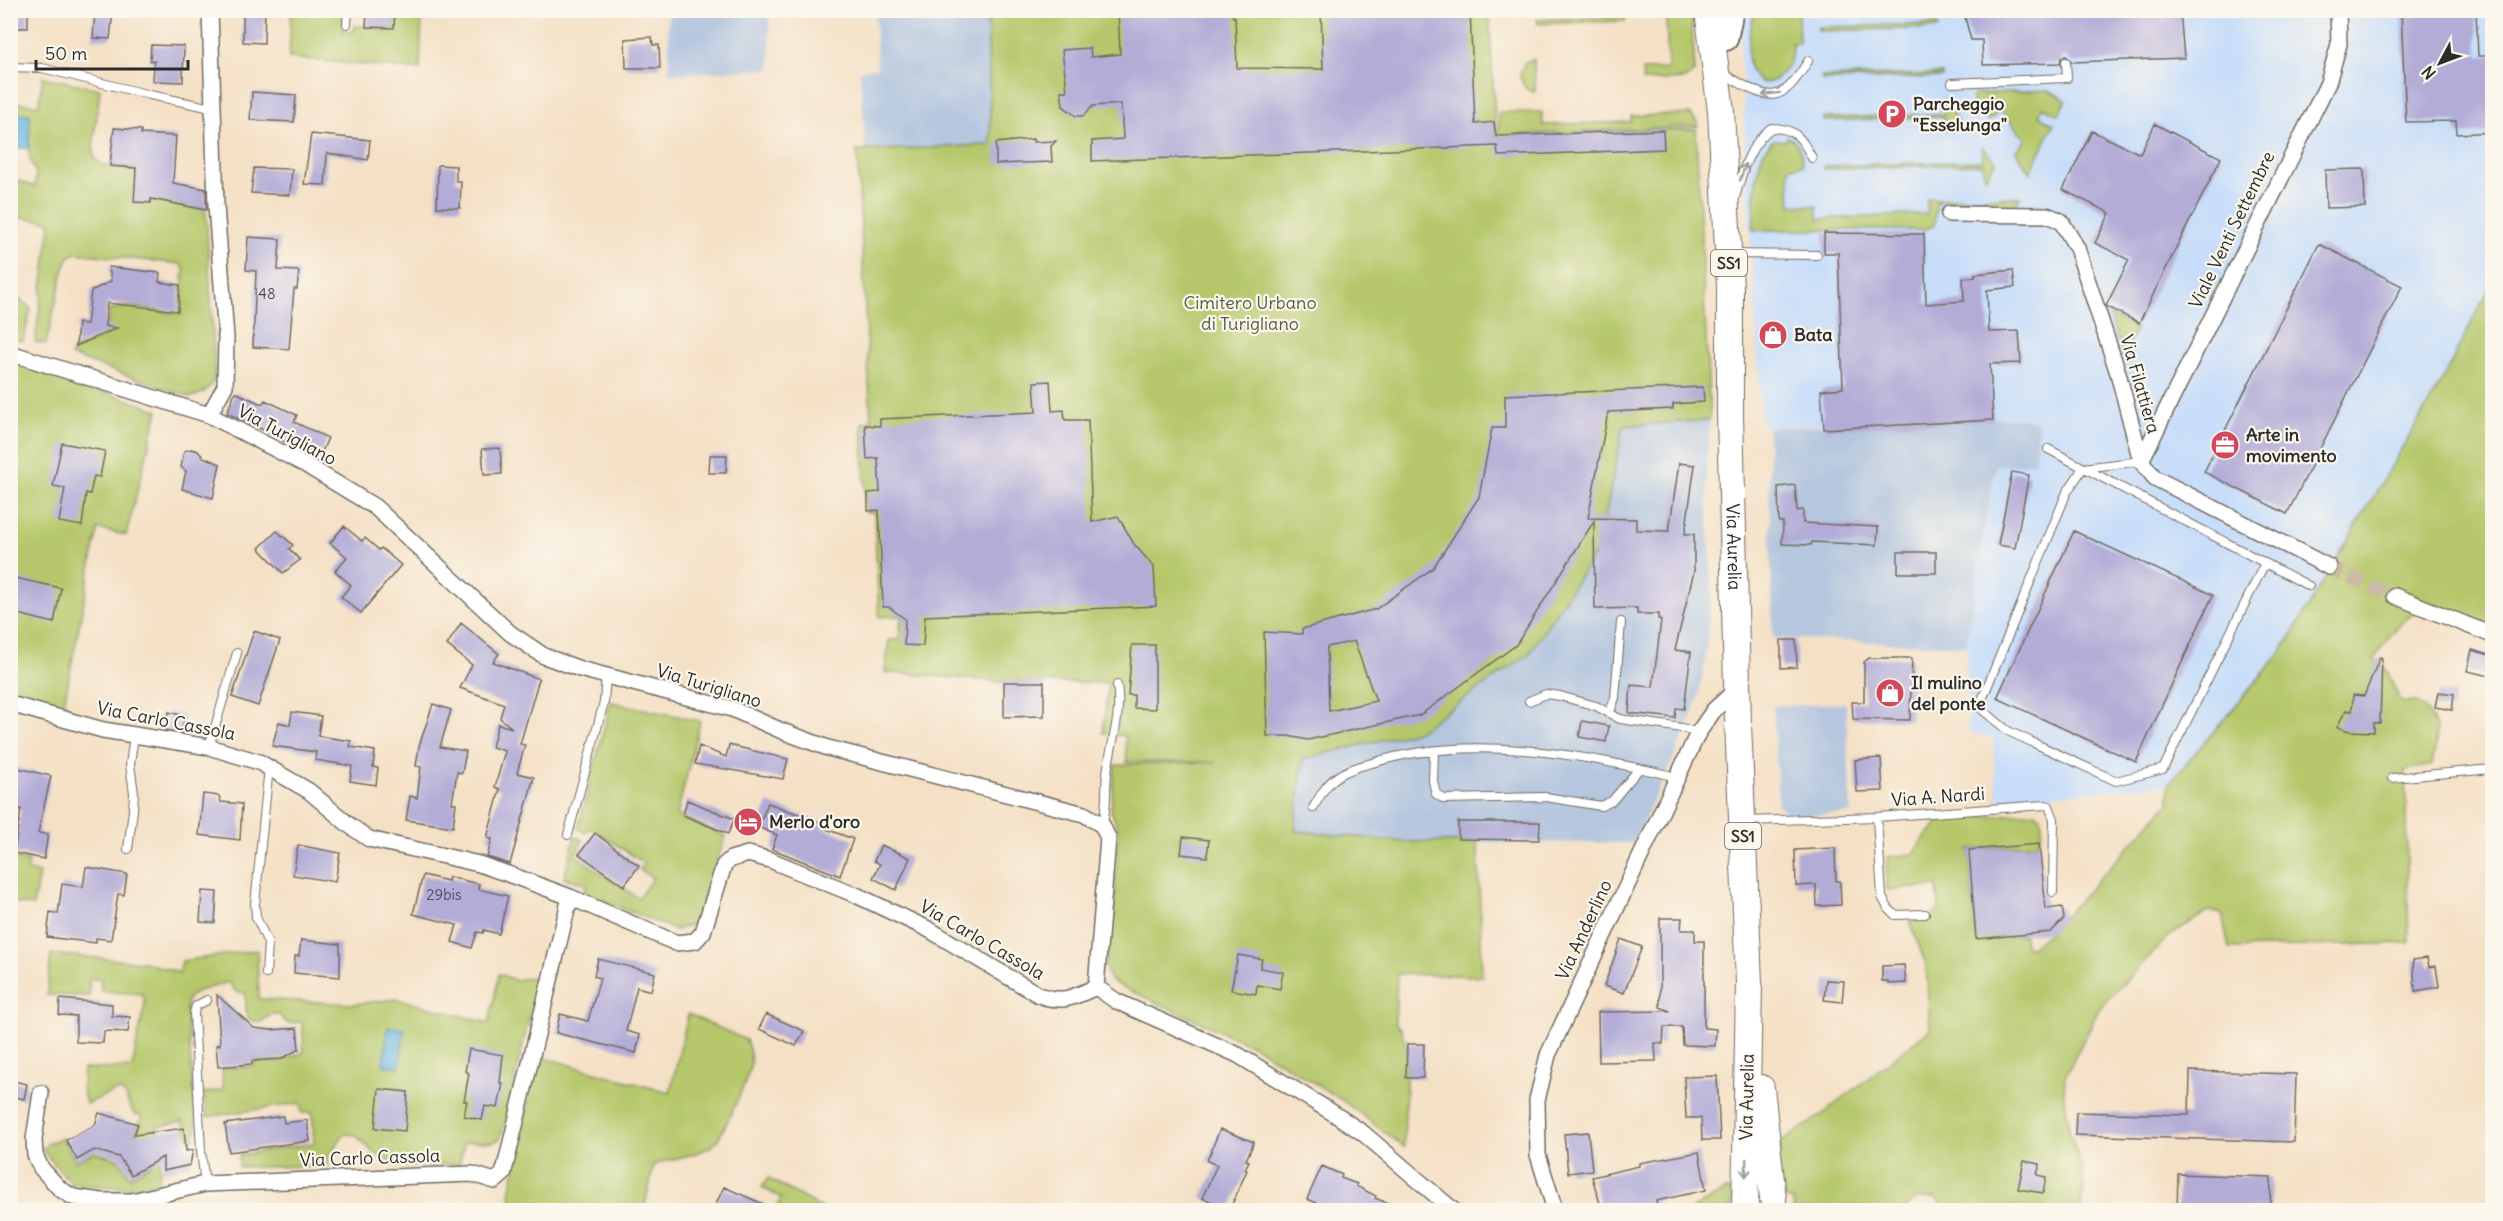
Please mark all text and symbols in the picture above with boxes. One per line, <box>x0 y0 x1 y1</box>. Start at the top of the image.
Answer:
scale bar <box>36 33 188 71</box>
north arrow <box>2410 33 2470 93</box>
text: 50 m <box>45 42 87 65</box>
text: N <box>2418 62 2440 84</box>
one-way arrow <box>1762 88 1781 99</box>
place label: Parcheggio "Esselunga" <box>1913 92 2007 136</box>
parking icon: Parcheggio "Esselunga" <box>1876 98 1908 130</box>
street label: Viale Venti Settembre <box>2184 147 2280 312</box>
one-way arrow <box>1739 163 1750 182</box>
road number: SS1 <box>1711 250 1747 276</box>
house number: 48 <box>258 284 276 303</box>
park label: Cimitero Urbano di Turigliano <box>1183 291 1317 335</box>
shop icon: Bata <box>1757 319 1789 351</box>
place label: Bata <box>1794 323 1832 346</box>
street label: Via Filattiera <box>2115 332 2166 436</box>
street label: Via Turigliano <box>234 399 341 470</box>
place label: Arte in movimento <box>2246 423 2337 467</box>
office icon: Arte in movimento <box>2209 429 2241 461</box>
street label: Via Aurelia <box>1721 503 1747 591</box>
street label: Via Turigliano <box>654 659 765 712</box>
place label: Il mulino del ponte <box>1911 671 1986 715</box>
shop icon: Il mulino del ponte <box>1874 677 1906 709</box>
street label: Via Carlo Cassola <box>95 696 237 745</box>
street label: Via A. Nardi <box>1890 782 1986 811</box>
hotel icon: Merlo d'oro <box>732 806 764 838</box>
place label: Merlo d'oro <box>769 810 860 833</box>
road number: SS1 <box>1725 823 1761 849</box>
street label: Via Anderlino <box>1550 876 1617 984</box>
house number: 29bis <box>426 885 462 904</box>
street label: Via Carlo Cassola <box>916 895 1049 985</box>
street label: Via Aurelia <box>1734 1053 1759 1141</box>
street label: Via Carlo Cassola <box>299 1144 441 1171</box>
one-way arrow <box>1740 1157 1752 1177</box>

